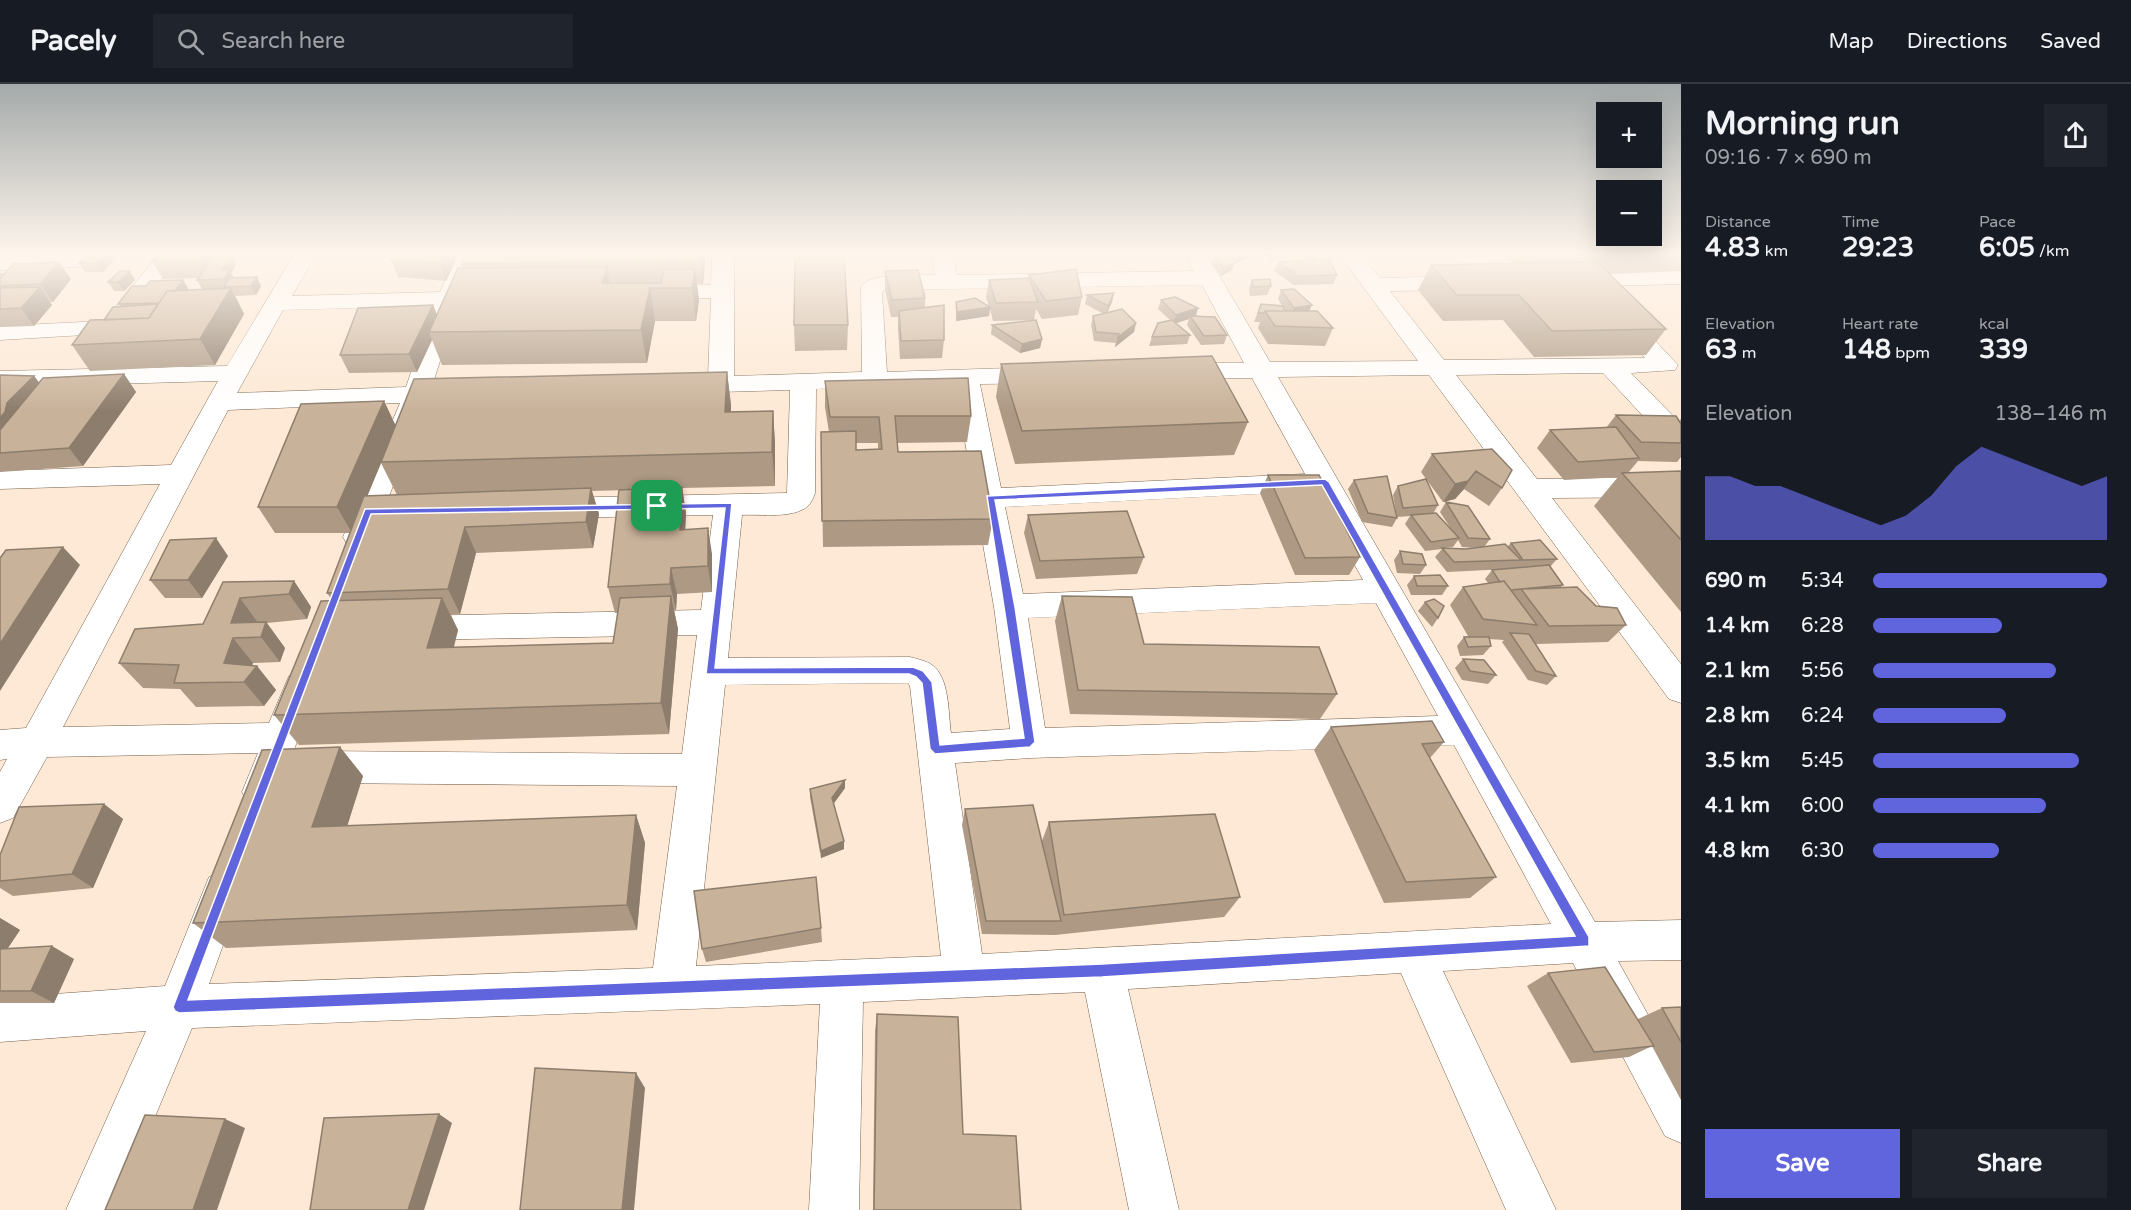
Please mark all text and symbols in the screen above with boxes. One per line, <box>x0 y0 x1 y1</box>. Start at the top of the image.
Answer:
search box <box>153 14 573 68</box>
text: Pacely <box>30 24 117 58</box>
icon: search <box>174 25 207 58</box>
text: Search here <box>222 28 345 54</box>
text: Map <box>1828 29 1874 54</box>
text: Directions <box>1907 29 2007 54</box>
text: Saved <box>2040 29 2101 54</box>
map controls <box>1596 102 1662 246</box>
button: + <box>1596 102 1662 168</box>
text: Morning run <box>1705 104 1900 143</box>
button: share <box>2044 104 2107 167</box>
text: 09:16 · 7 × 690 m <box>1705 146 1872 170</box>
button: − <box>1596 180 1662 246</box>
text: Distance <box>1705 212 1771 232</box>
text: Time <box>1842 212 1879 232</box>
text: Pace <box>1979 212 2016 232</box>
text: 4.83 <box>1705 232 1761 263</box>
text: 29:23 <box>1842 232 1914 263</box>
text: 6:05 <box>1979 232 2035 263</box>
text: km <box>1761 241 1788 261</box>
text: /km <box>2035 241 2069 261</box>
text: Elevation <box>1705 314 1775 334</box>
text: Heart rate <box>1842 314 1918 334</box>
text: kcal <box>1979 314 2009 334</box>
text: 63 <box>1705 334 1738 365</box>
text: 148 <box>1842 334 1891 365</box>
text: 339 <box>1979 334 2028 365</box>
text: m <box>1738 343 1757 363</box>
text: bpm <box>1891 343 1930 363</box>
text: Elevation <box>1705 402 1792 426</box>
text: 138–146 m <box>1994 402 2107 426</box>
pin <box>631 480 682 531</box>
icon: arrive <box>640 489 673 522</box>
text: 690 m <box>1705 569 1766 593</box>
text: 5:34 <box>1801 569 1844 593</box>
text: 1.4 km <box>1705 614 1769 638</box>
text: 6:28 <box>1801 614 1844 638</box>
text: 2.1 km <box>1705 659 1770 683</box>
text: 5:56 <box>1801 659 1844 683</box>
text: 2.8 km <box>1705 704 1770 728</box>
text: 6:24 <box>1801 704 1844 728</box>
text: 3.5 km <box>1705 749 1770 773</box>
text: 5:45 <box>1801 749 1844 773</box>
text: 4.1 km <box>1705 794 1770 818</box>
text: 6:00 <box>1801 794 1844 818</box>
text: 4.8 km <box>1705 839 1770 863</box>
text: 6:30 <box>1801 839 1844 863</box>
button: Save <box>1705 1129 1900 1198</box>
button: Share <box>1912 1129 2107 1198</box>

